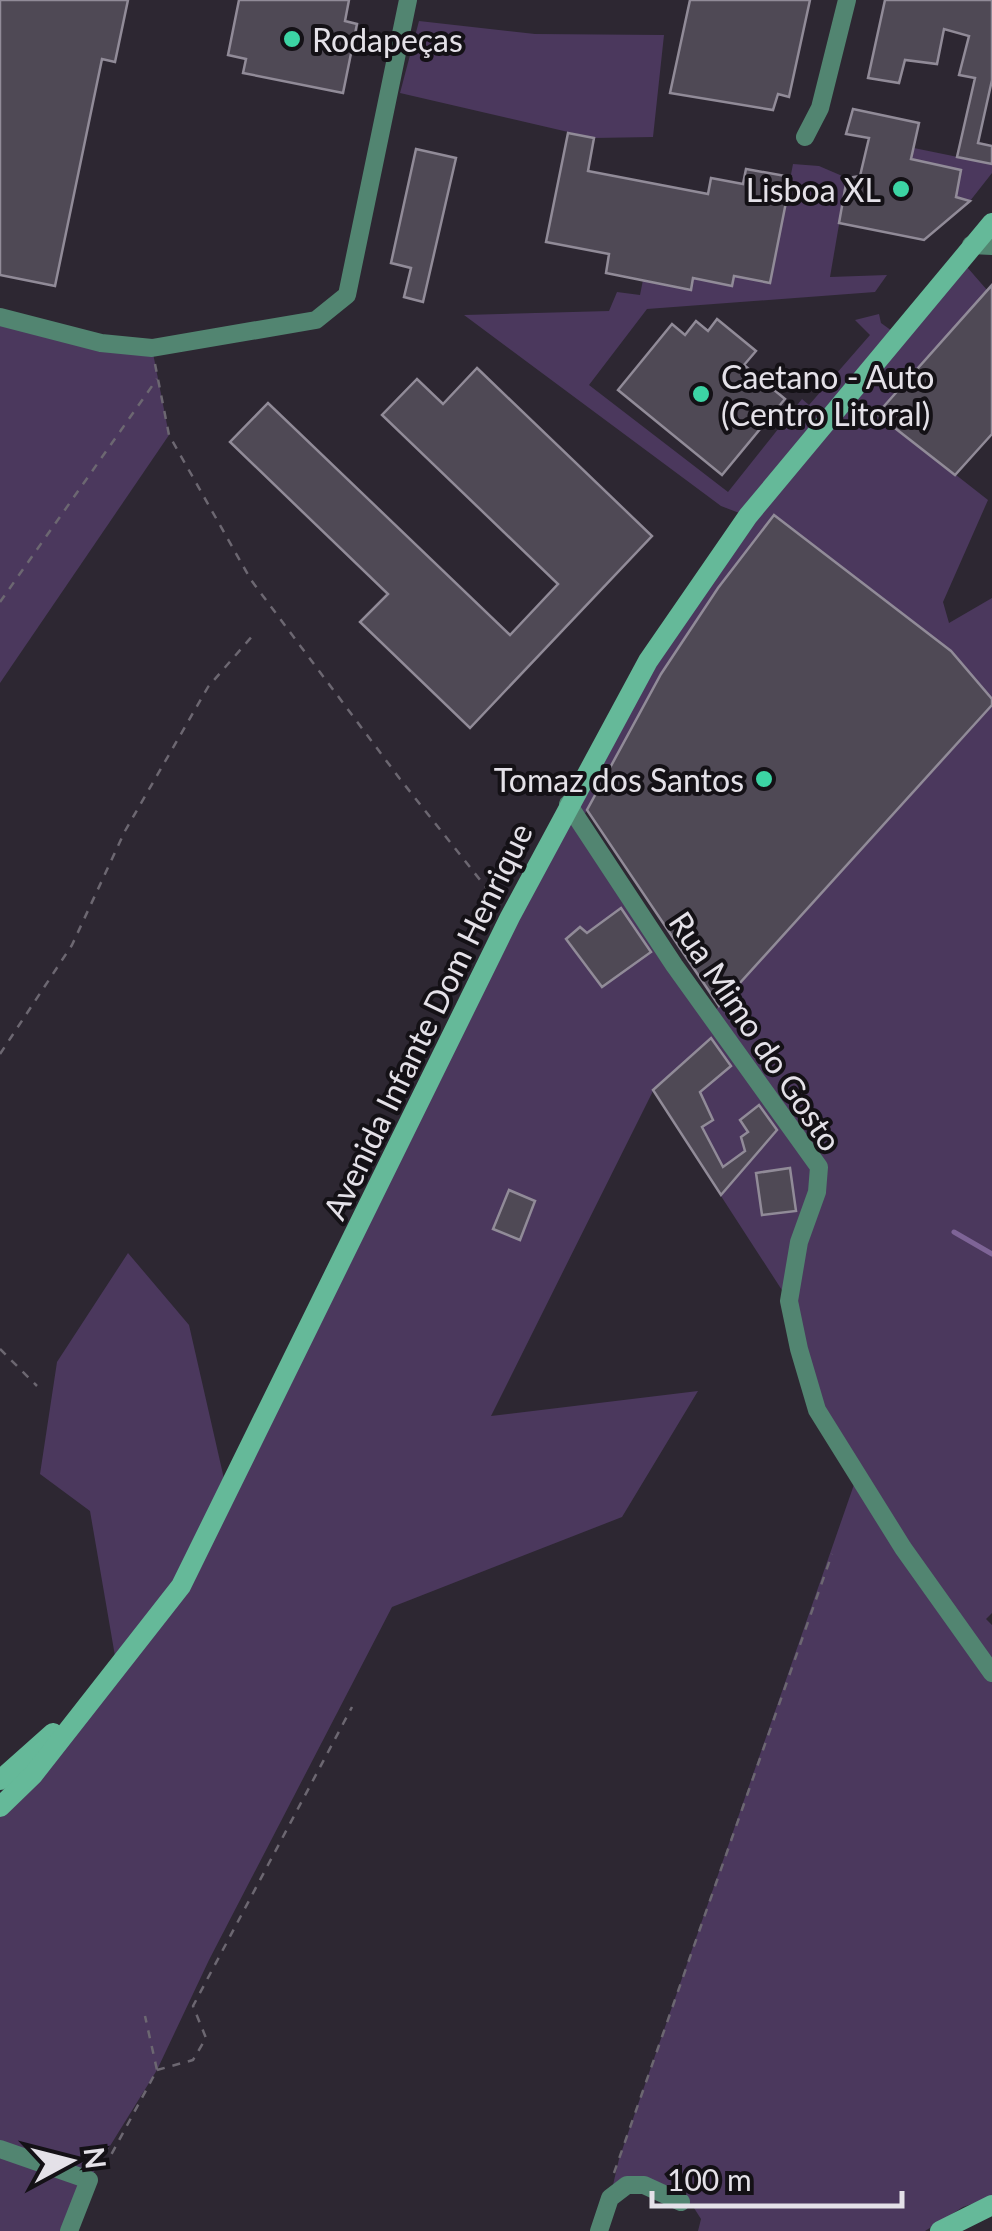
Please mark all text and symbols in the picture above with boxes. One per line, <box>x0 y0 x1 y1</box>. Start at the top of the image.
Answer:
place label: Rodapeças <box>312 20 463 59</box>
marker: Rodapeças <box>281 28 303 50</box>
place label: Lisboa XL <box>746 170 881 209</box>
marker: Lisboa XL <box>890 178 912 200</box>
place label: Caetano - Auto (Centro Litoral) <box>721 357 934 433</box>
marker: Caetano - Auto (Centro Litoral) <box>690 383 712 405</box>
place label: Tomaz dos Santos <box>494 760 744 799</box>
marker: Tomaz dos Santos <box>753 768 775 790</box>
street label: Avenida Infante Dom Henrique <box>314 817 540 1225</box>
street label: Rua Mimo do Gosto <box>662 904 850 1158</box>
north arrow <box>20 2111 120 2211</box>
text: N <box>78 2145 114 2171</box>
scale bar <box>652 2146 902 2208</box>
text: 100 m <box>667 2161 752 2197</box>

